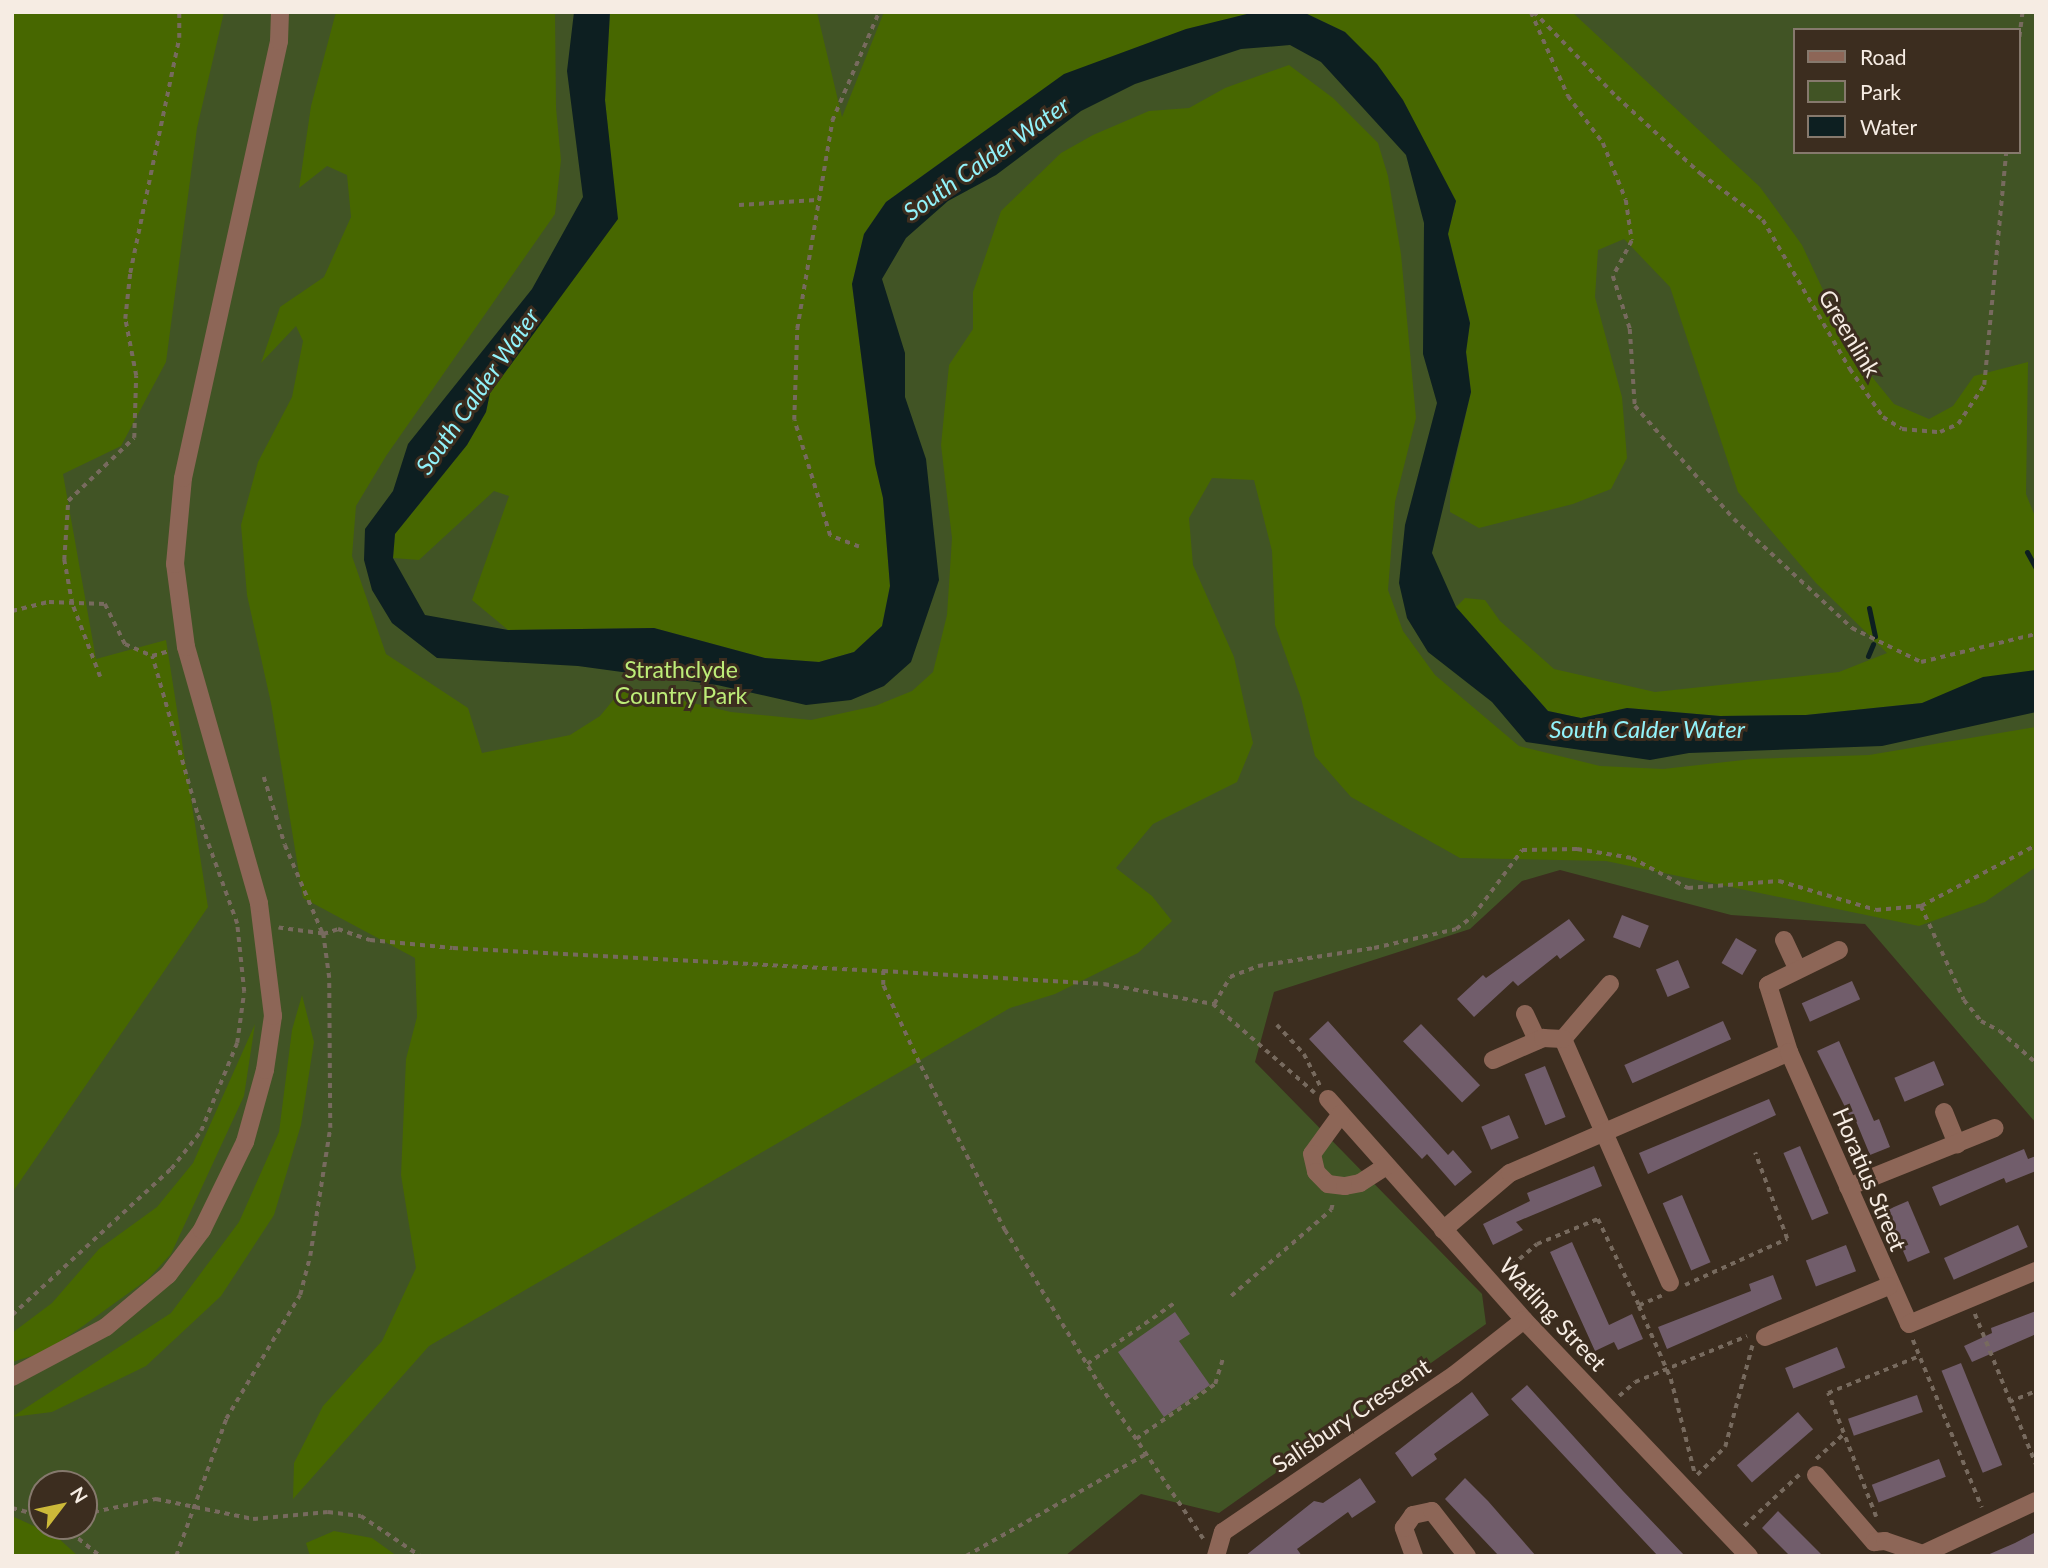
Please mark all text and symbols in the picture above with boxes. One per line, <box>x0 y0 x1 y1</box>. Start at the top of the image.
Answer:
legend <box>1792 28 2020 154</box>
text: Road <box>1860 44 1907 69</box>
text: Park <box>1860 79 1901 104</box>
water label: South Calder Water <box>897 90 1075 226</box>
text: Water <box>1860 114 1917 139</box>
street label: Greenlink <box>1813 284 1887 382</box>
water label: South Calder Water <box>409 302 545 480</box>
park label: Strathclyde Country Park <box>615 655 747 709</box>
water label: South Calder Water <box>1549 715 1745 743</box>
street label: Horatius Street <box>1827 1103 1913 1255</box>
street label: Watling Street <box>1494 1252 1612 1376</box>
street label: Salisbury Crescent <box>1266 1352 1436 1478</box>
north arrow <box>28 1470 98 1540</box>
text: N <box>66 1482 93 1507</box>

